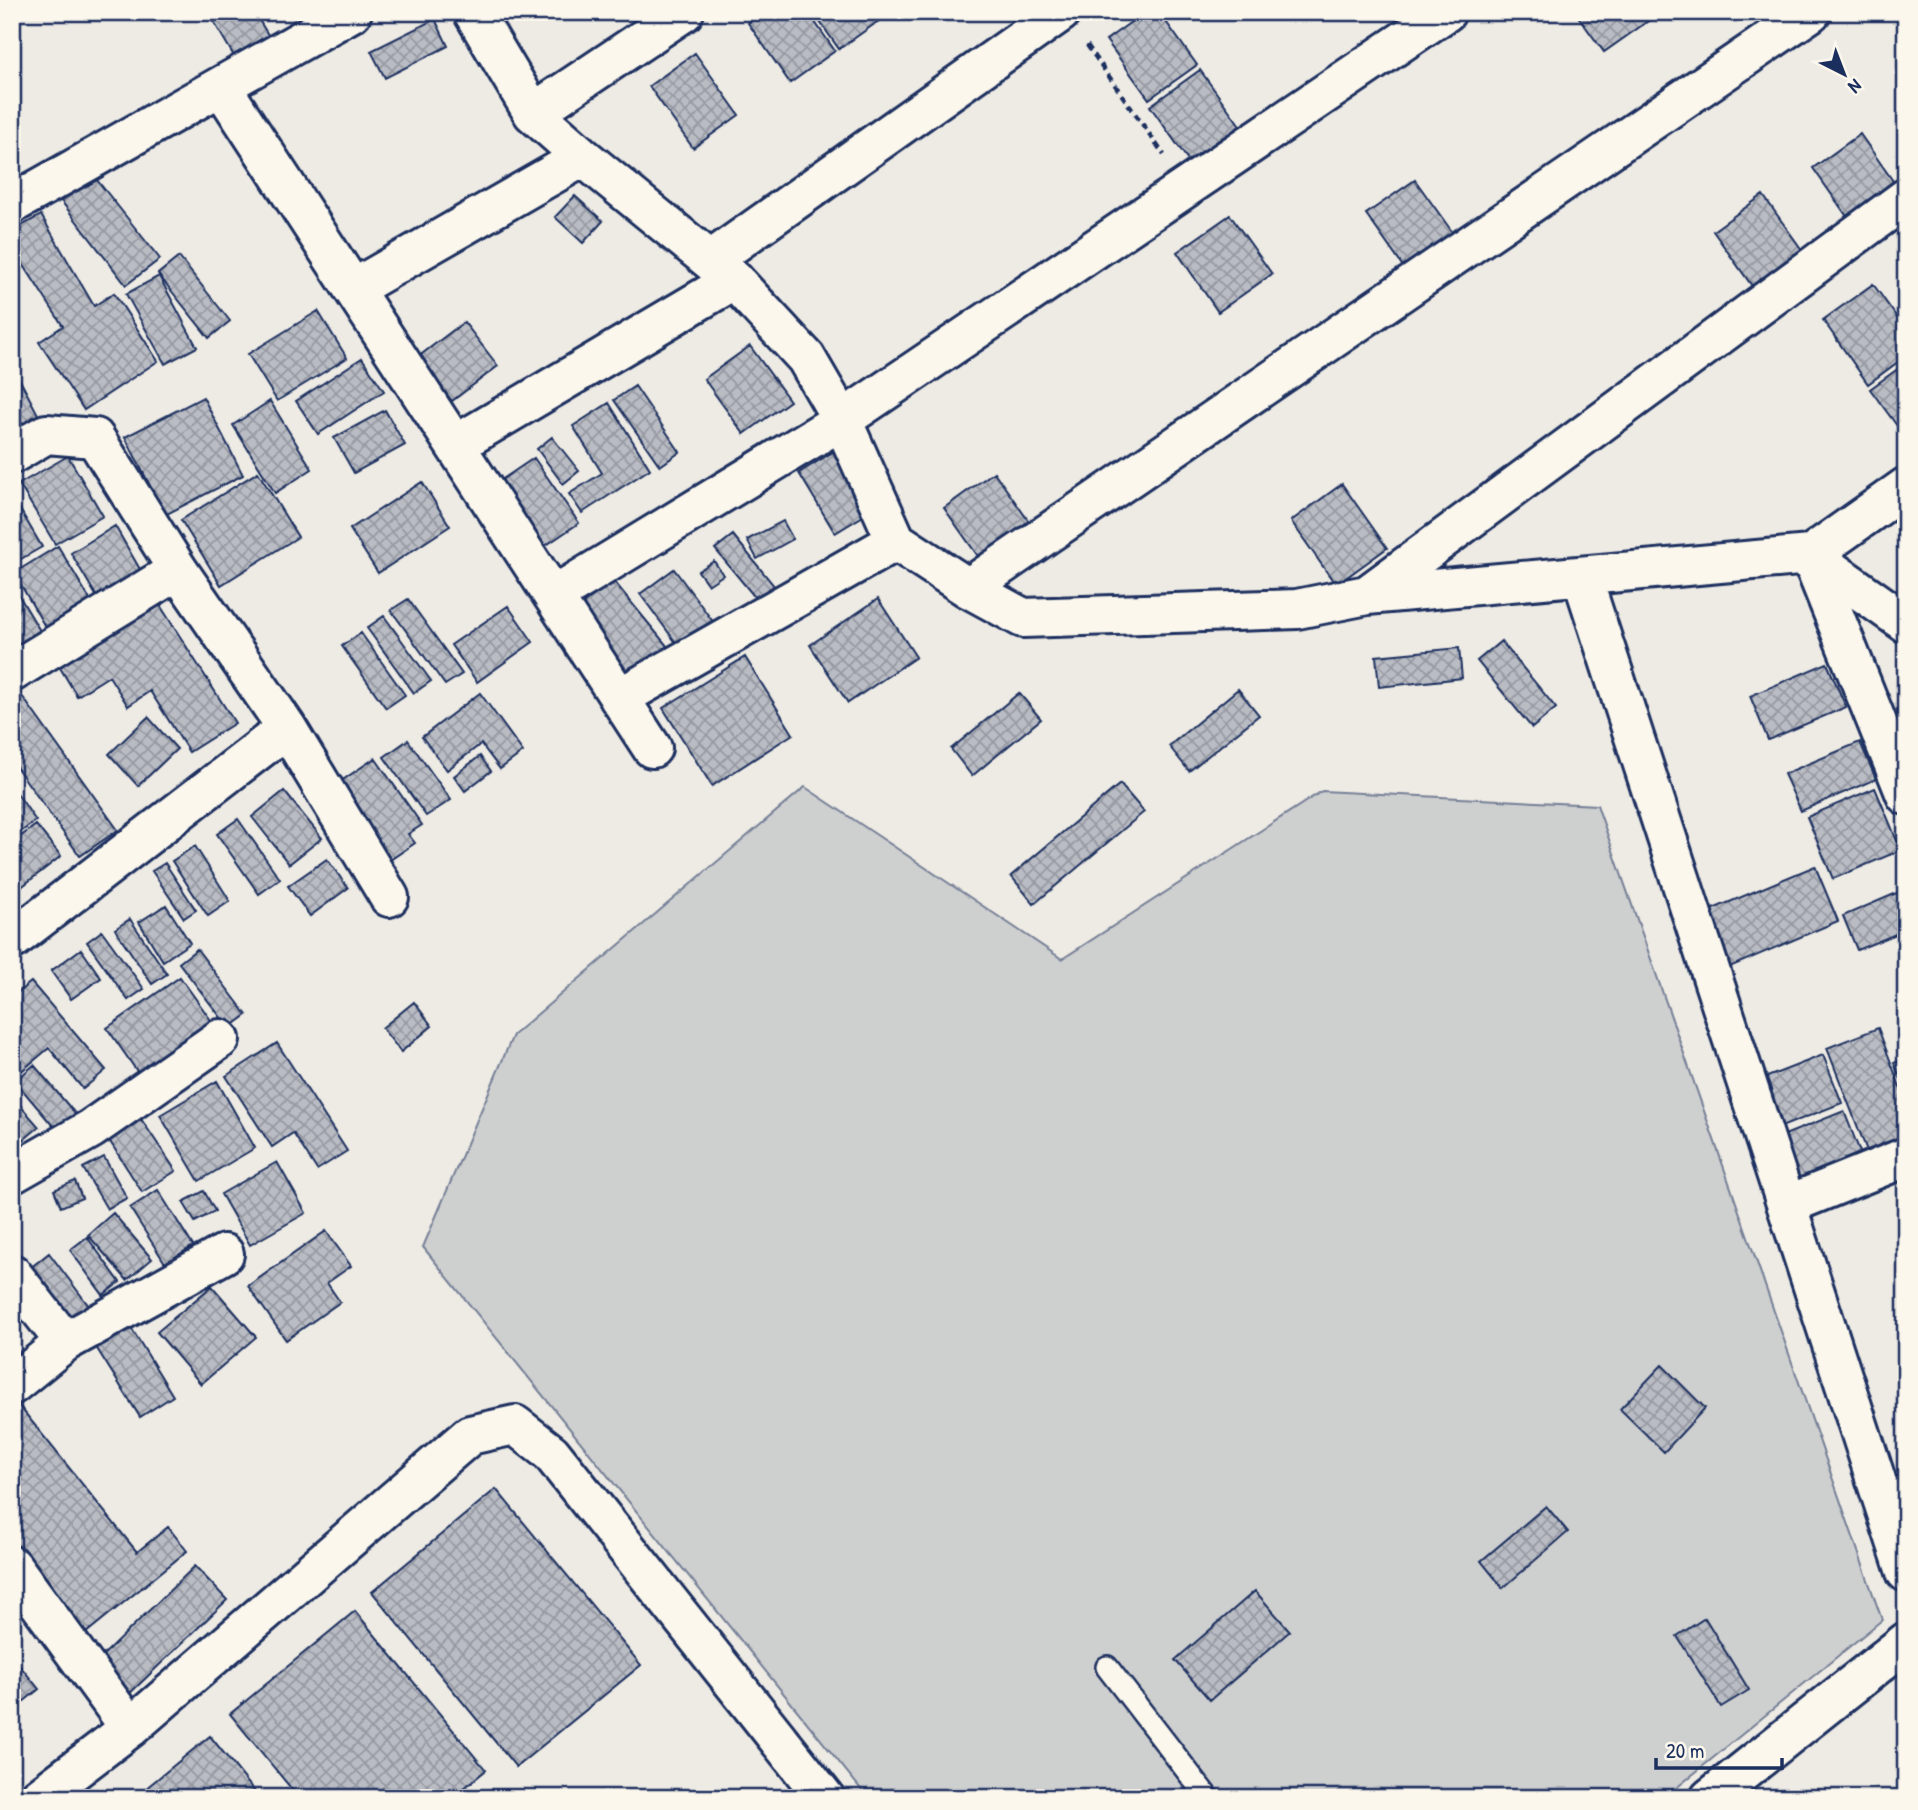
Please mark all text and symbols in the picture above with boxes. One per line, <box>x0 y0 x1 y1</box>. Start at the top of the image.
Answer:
north arrow <box>1810 38 1880 108</box>
text: N <box>1843 74 1868 100</box>
scale bar <box>1656 1726 1782 1770</box>
text: 20 m <box>1666 1736 1704 1765</box>

